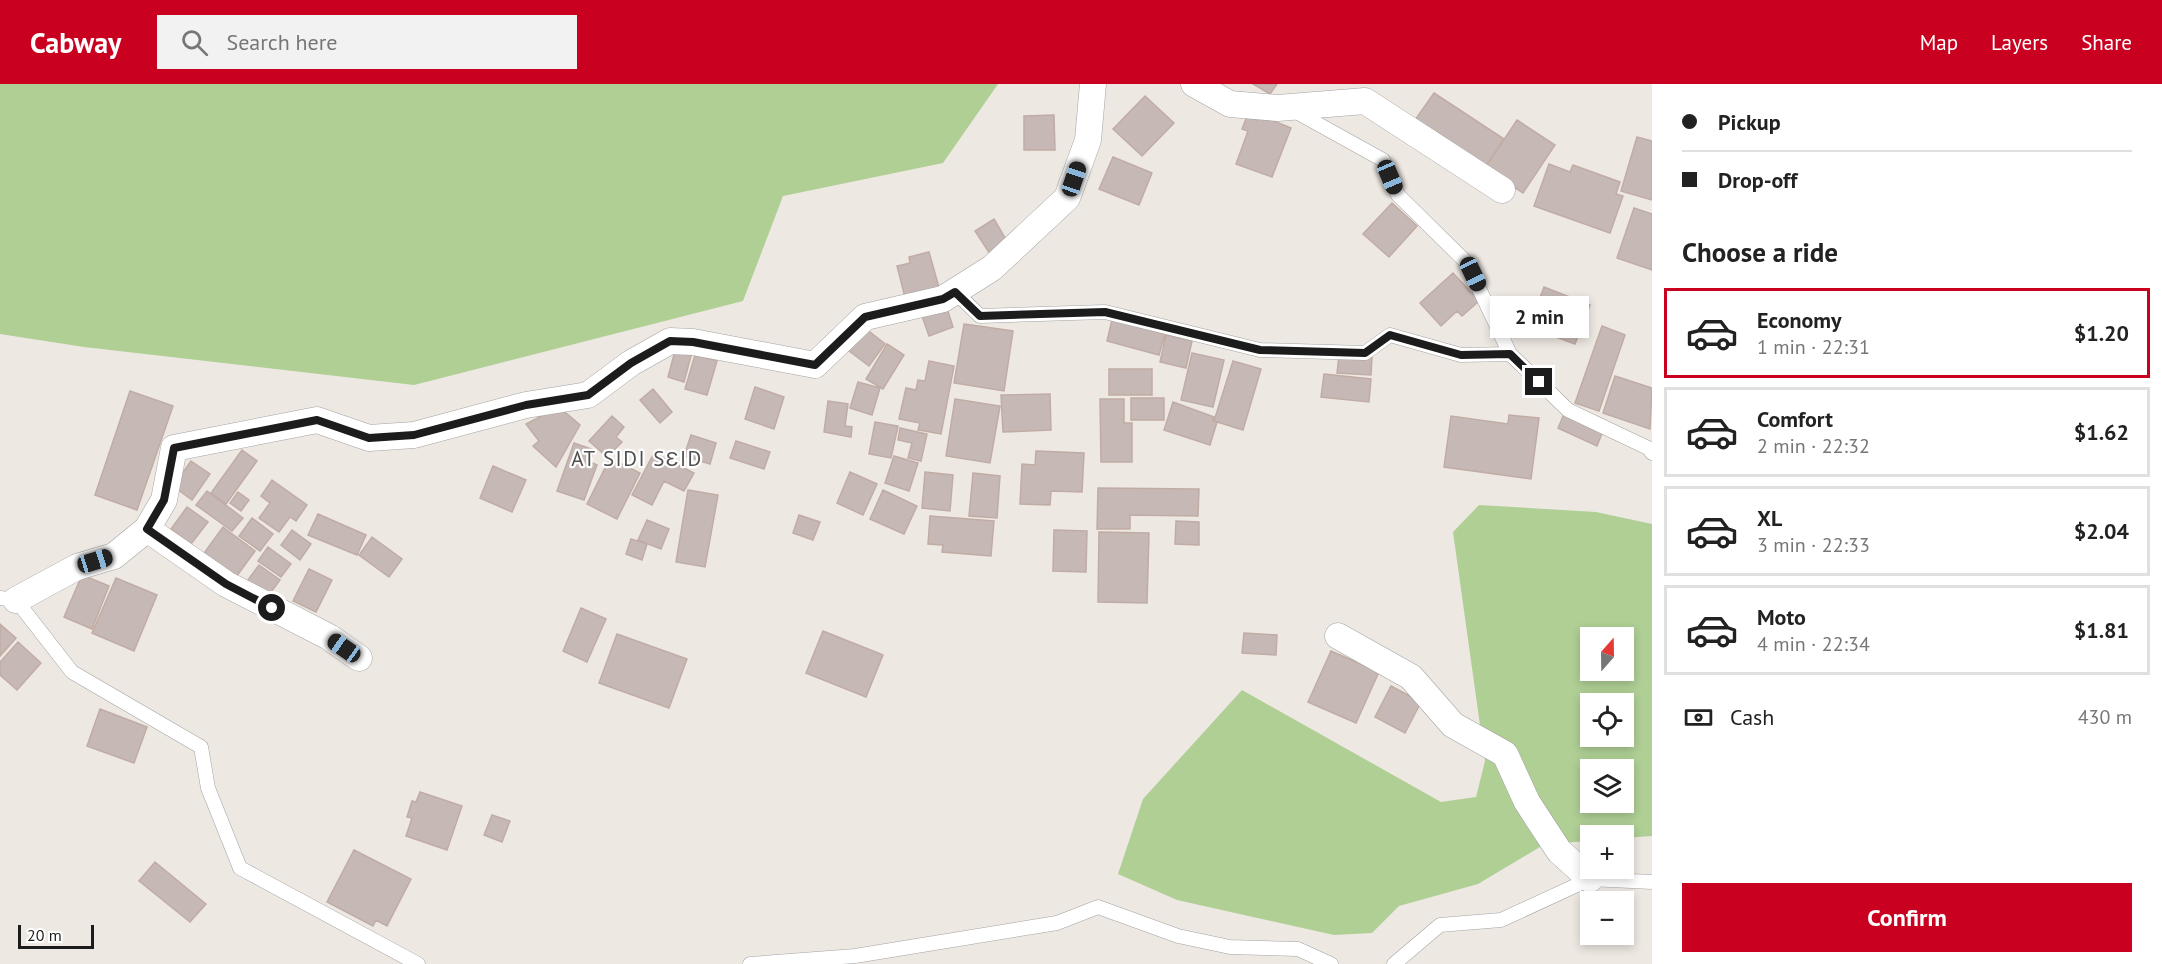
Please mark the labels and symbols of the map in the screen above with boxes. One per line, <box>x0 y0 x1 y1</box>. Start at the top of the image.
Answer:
car <box>1375 157 1405 197</box>
car <box>1060 159 1088 199</box>
car <box>1457 254 1489 294</box>
callout: 2 min <box>1490 295 1588 337</box>
route end <box>1525 368 1552 395</box>
district label: AT SIDI SƐID <box>571 445 703 472</box>
car <box>75 547 115 575</box>
route start <box>258 594 285 621</box>
north arrow <box>1580 627 1634 681</box>
car <box>324 630 364 666</box>
scale bar <box>18 922 94 950</box>

